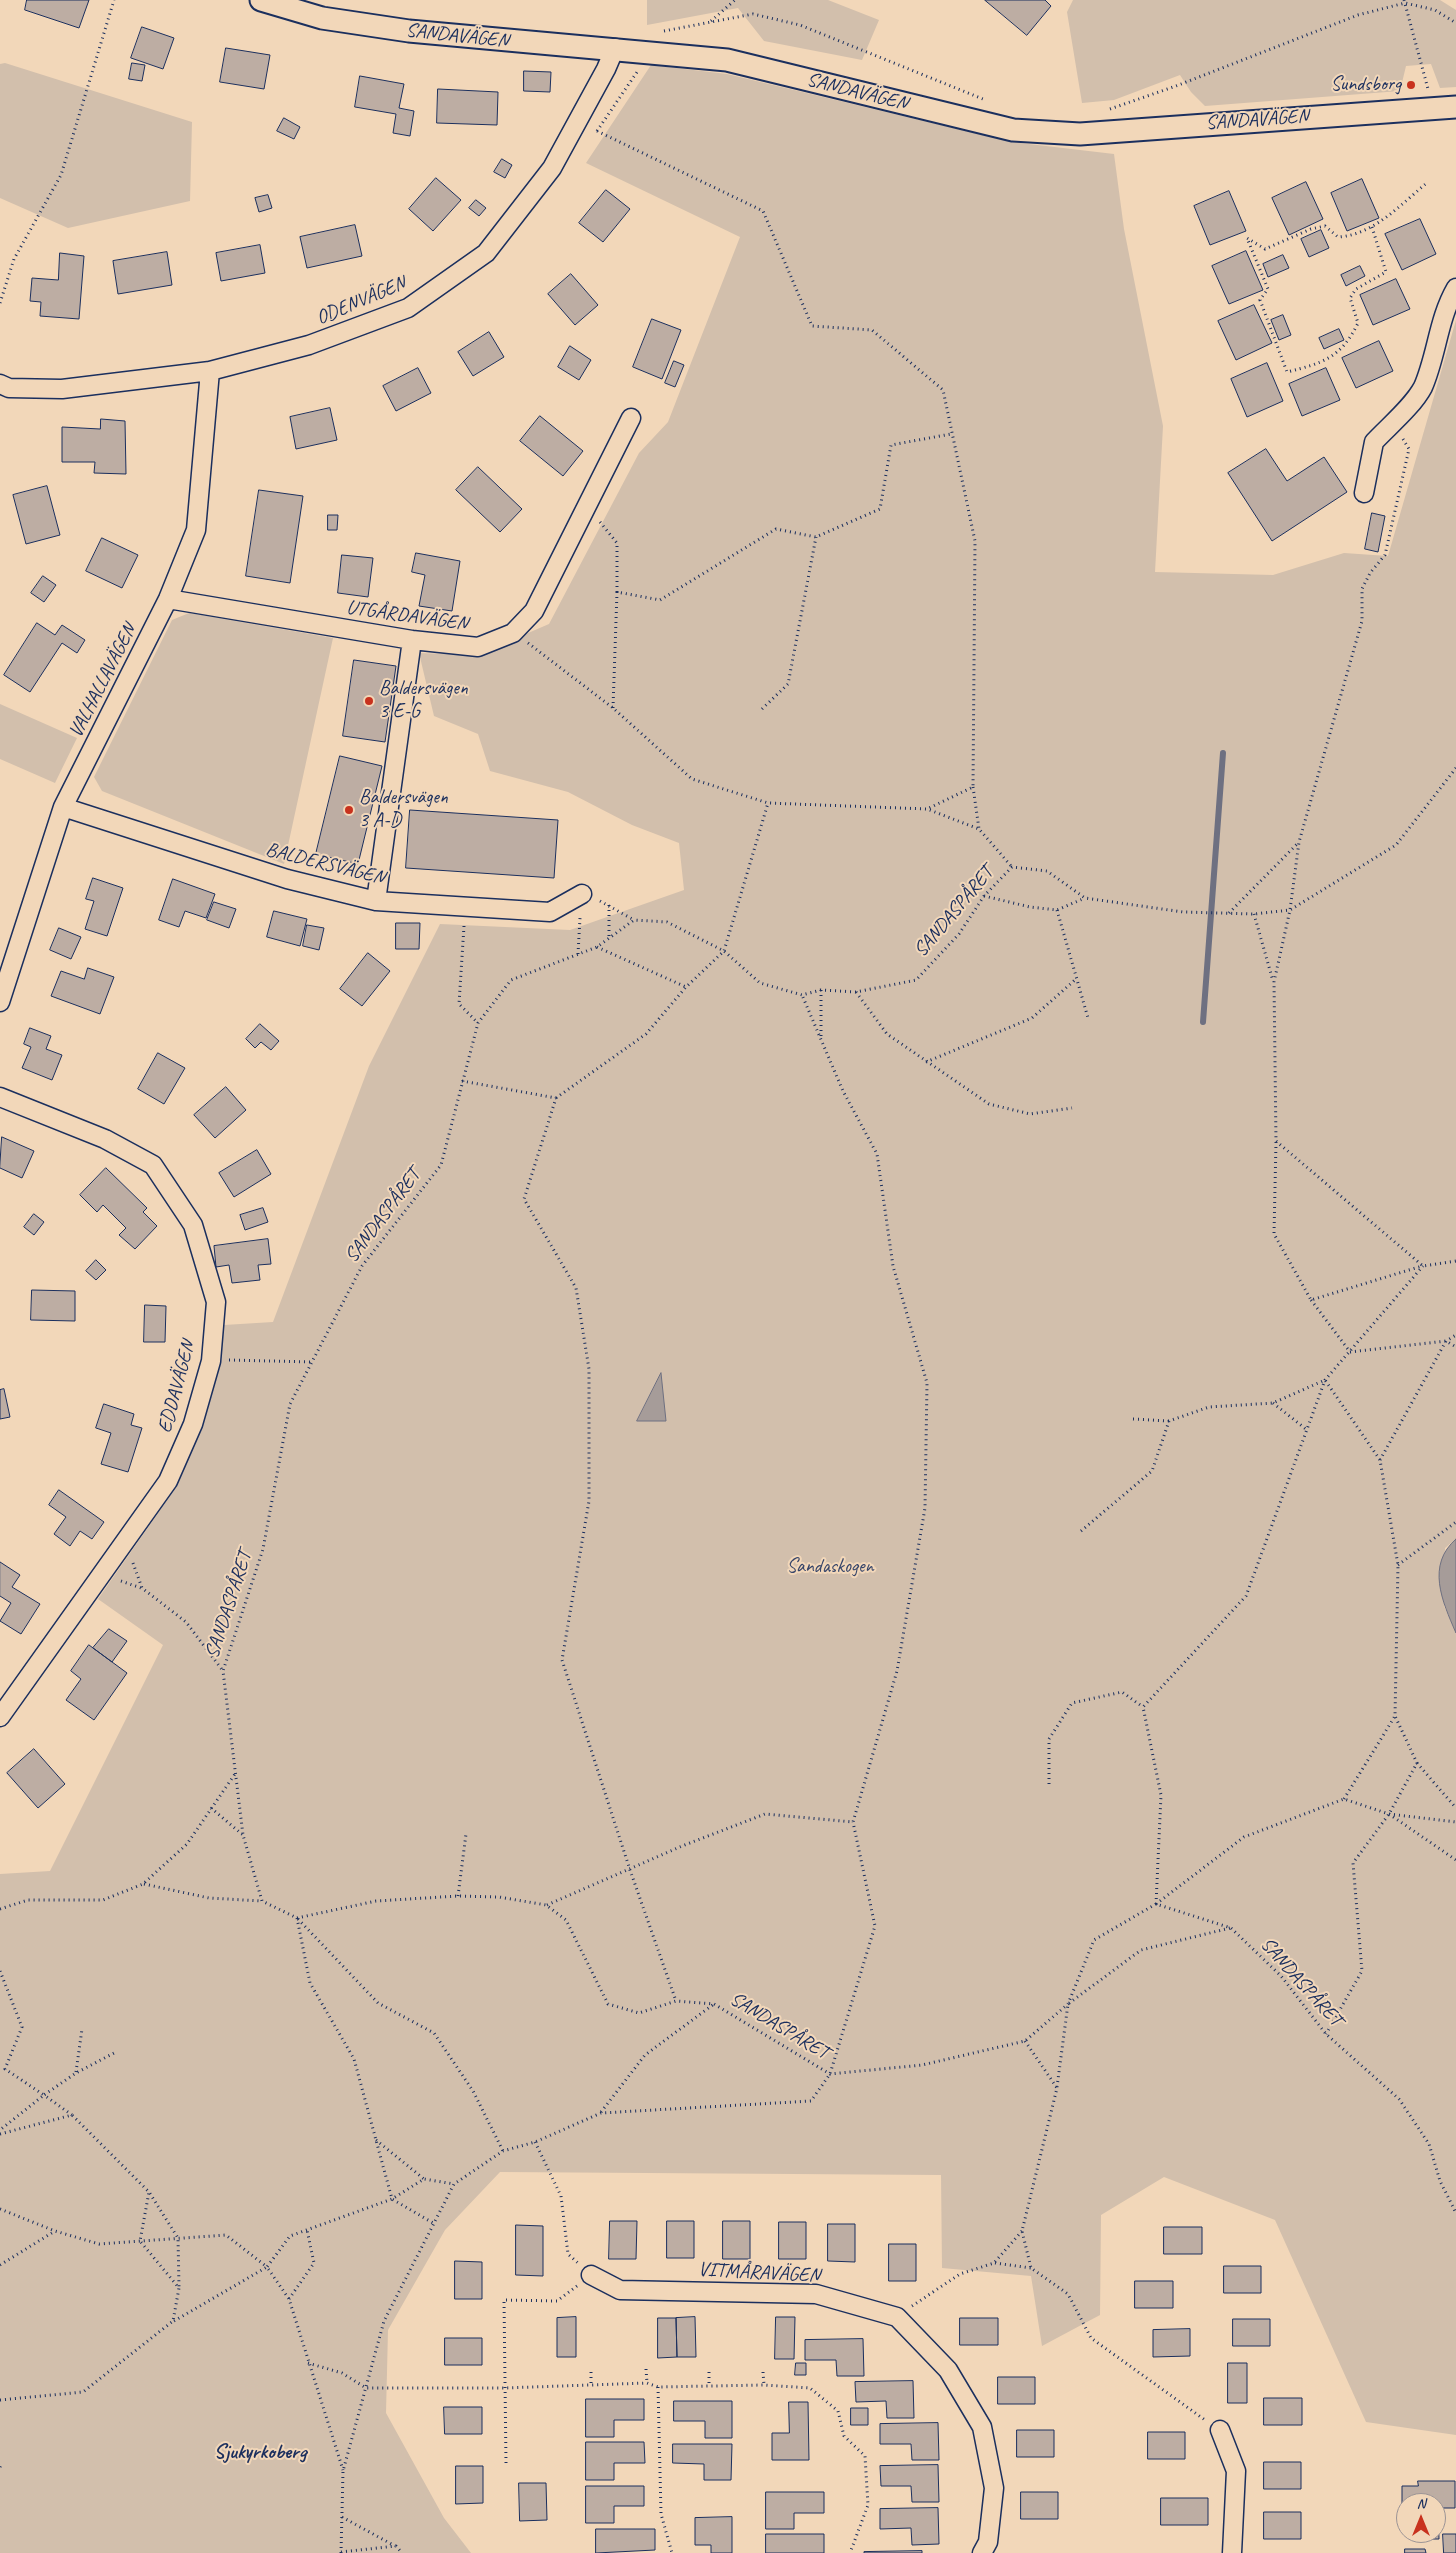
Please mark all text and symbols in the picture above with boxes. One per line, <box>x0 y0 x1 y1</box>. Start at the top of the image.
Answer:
street label: SANDAVÄGEN <box>405 19 509 53</box>
street label: SANDAVÄGEN <box>804 68 910 116</box>
place label: Sundsborg <box>1331 73 1401 97</box>
marker: Sundsborg <box>1405 79 1417 91</box>
street label: SANDAVÄGEN <box>1205 104 1309 136</box>
street label: ODENVÄGEN <box>313 271 409 331</box>
street label: UTGÅRDAVÄGEN <box>345 596 469 636</box>
street label: VALHALLAVÄGEN <box>64 620 142 742</box>
place label: Baldersvägen 3 E-G <box>379 677 468 724</box>
marker: Baldersvägen 3 E-G <box>363 695 375 707</box>
place label: Baldersvägen 3 A-D <box>359 786 448 833</box>
marker: Baldersvägen 3 A-D <box>343 804 355 816</box>
street label: BALDERSVÄGEN <box>263 838 387 890</box>
street label: SANDASPÅRET <box>909 862 999 962</box>
street label: SANDASPÅRET <box>340 1164 426 1268</box>
street label: EDDAVÄGEN <box>153 1338 201 1436</box>
street label: SANDASPÅRET <box>200 1549 258 1661</box>
park label: Sandaskogen <box>787 1555 873 1579</box>
street label: SANDASPÅRET <box>1255 1933 1347 2031</box>
street label: SANDASPÅRET <box>725 1987 833 2065</box>
street label: VITMÅRAVÄGEN <box>697 2258 821 2288</box>
district label: Sjukyrkoberg <box>214 2439 306 2465</box>
north arrow <box>1396 2493 1446 2543</box>
text: N <box>1417 2495 1425 2512</box>

